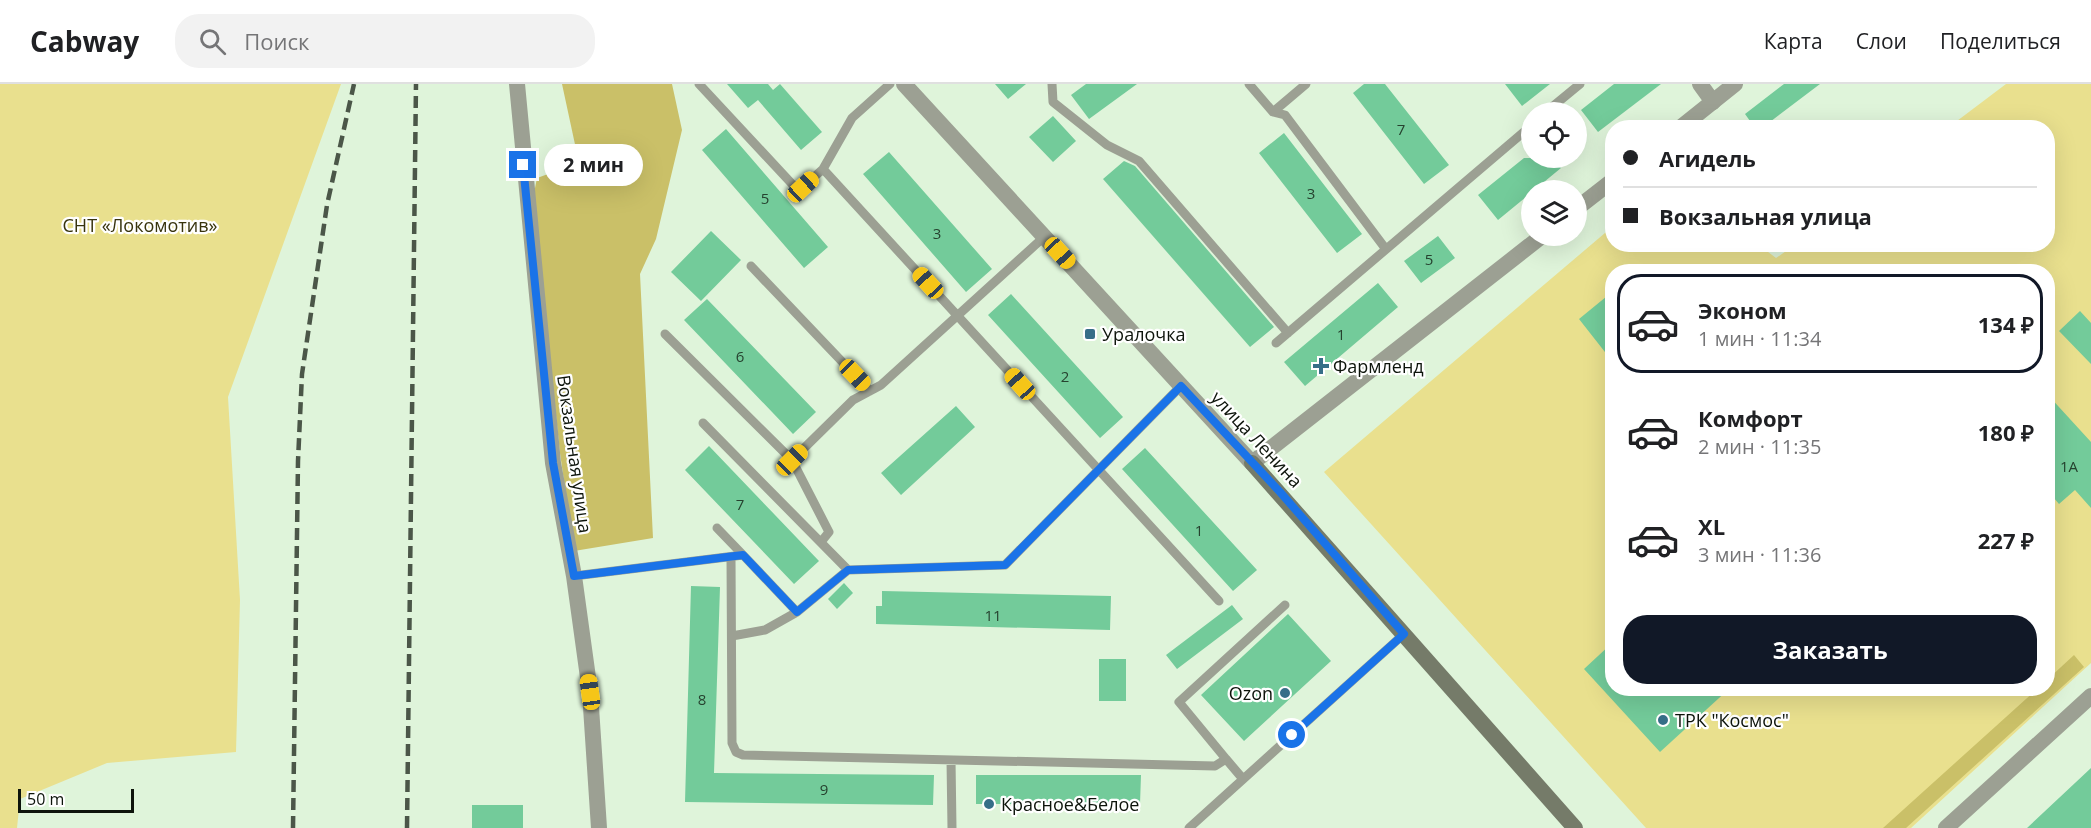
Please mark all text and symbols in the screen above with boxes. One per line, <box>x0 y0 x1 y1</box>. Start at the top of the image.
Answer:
search box <box>175 14 595 68</box>
text: Cabway <box>30 22 139 60</box>
icon: search <box>196 25 229 58</box>
text: Поиск <box>244 26 309 56</box>
text: Карта <box>1764 27 1823 55</box>
text: Слои <box>1856 27 1907 55</box>
text: Поделиться <box>1940 27 2061 55</box>
map controls <box>1521 102 1587 246</box>
button: locate <box>1521 102 1587 168</box>
house number: 7 <box>1397 119 1405 139</box>
text: Агидель <box>1659 143 1756 173</box>
callout: 2 мин <box>544 144 643 186</box>
route end <box>509 151 536 178</box>
text: 2 мин <box>563 151 624 178</box>
car <box>784 168 822 206</box>
button: layers <box>1521 180 1587 246</box>
house number: 3 <box>1307 183 1315 203</box>
house number: 5 <box>761 188 769 208</box>
text: Вокзальная улица <box>1659 201 1872 231</box>
park label: СНТ «Локомотив» <box>63 213 218 237</box>
house number: 3 <box>933 223 941 243</box>
car <box>1041 234 1079 272</box>
house number: 5 <box>1425 249 1433 269</box>
car <box>909 264 947 302</box>
text: Эконом <box>1698 295 1787 325</box>
icon: car <box>1626 297 1680 351</box>
text: 134 ₽ <box>1978 309 2034 339</box>
place label: Уралочка <box>1102 322 1186 346</box>
house number: 1 <box>1337 324 1345 344</box>
text: 1 мин · 11:34 <box>1698 325 1821 352</box>
marker: Уралочка <box>1083 327 1097 341</box>
house number: 6 <box>736 346 744 366</box>
place label: Фармленд <box>1333 354 1424 378</box>
car <box>836 356 874 394</box>
marker: Фармленд <box>1314 359 1328 373</box>
car <box>1001 365 1039 403</box>
house number: 2 <box>1061 366 1069 386</box>
street label: Вокзальная улица <box>552 373 598 535</box>
street label: улица Ленина <box>1206 386 1308 492</box>
text: Комфорт <box>1698 403 1803 433</box>
icon: car <box>1626 405 1680 459</box>
text: 180 ₽ <box>1978 417 2034 447</box>
text: 2 мин · 11:35 <box>1698 433 1821 460</box>
car <box>773 441 811 479</box>
house number: 1А <box>2060 456 2079 476</box>
house number: 7 <box>736 494 744 514</box>
text: XL <box>1698 511 1725 541</box>
icon: car <box>1626 513 1680 567</box>
house number: 1 <box>1195 520 1203 540</box>
text: 227 ₽ <box>1978 525 2034 555</box>
text: 3 мин · 11:36 <box>1698 541 1821 568</box>
house number: 11 <box>984 605 1002 625</box>
button: Заказать <box>1623 615 2037 684</box>
car <box>579 673 601 711</box>
place label: Ozon <box>1229 681 1273 705</box>
marker: Ozon <box>1278 686 1292 700</box>
house number: 8 <box>698 689 706 709</box>
place label: ТРК "Космос" <box>1675 708 1789 732</box>
marker: ТРК "Космос" <box>1656 713 1670 727</box>
route start <box>1278 721 1305 748</box>
house number: 9 <box>820 779 828 799</box>
scale bar <box>18 786 134 814</box>
text: 50 m <box>27 788 64 810</box>
place label: Красное&Белое <box>1001 792 1139 816</box>
marker: Красное&Белое <box>982 797 996 811</box>

